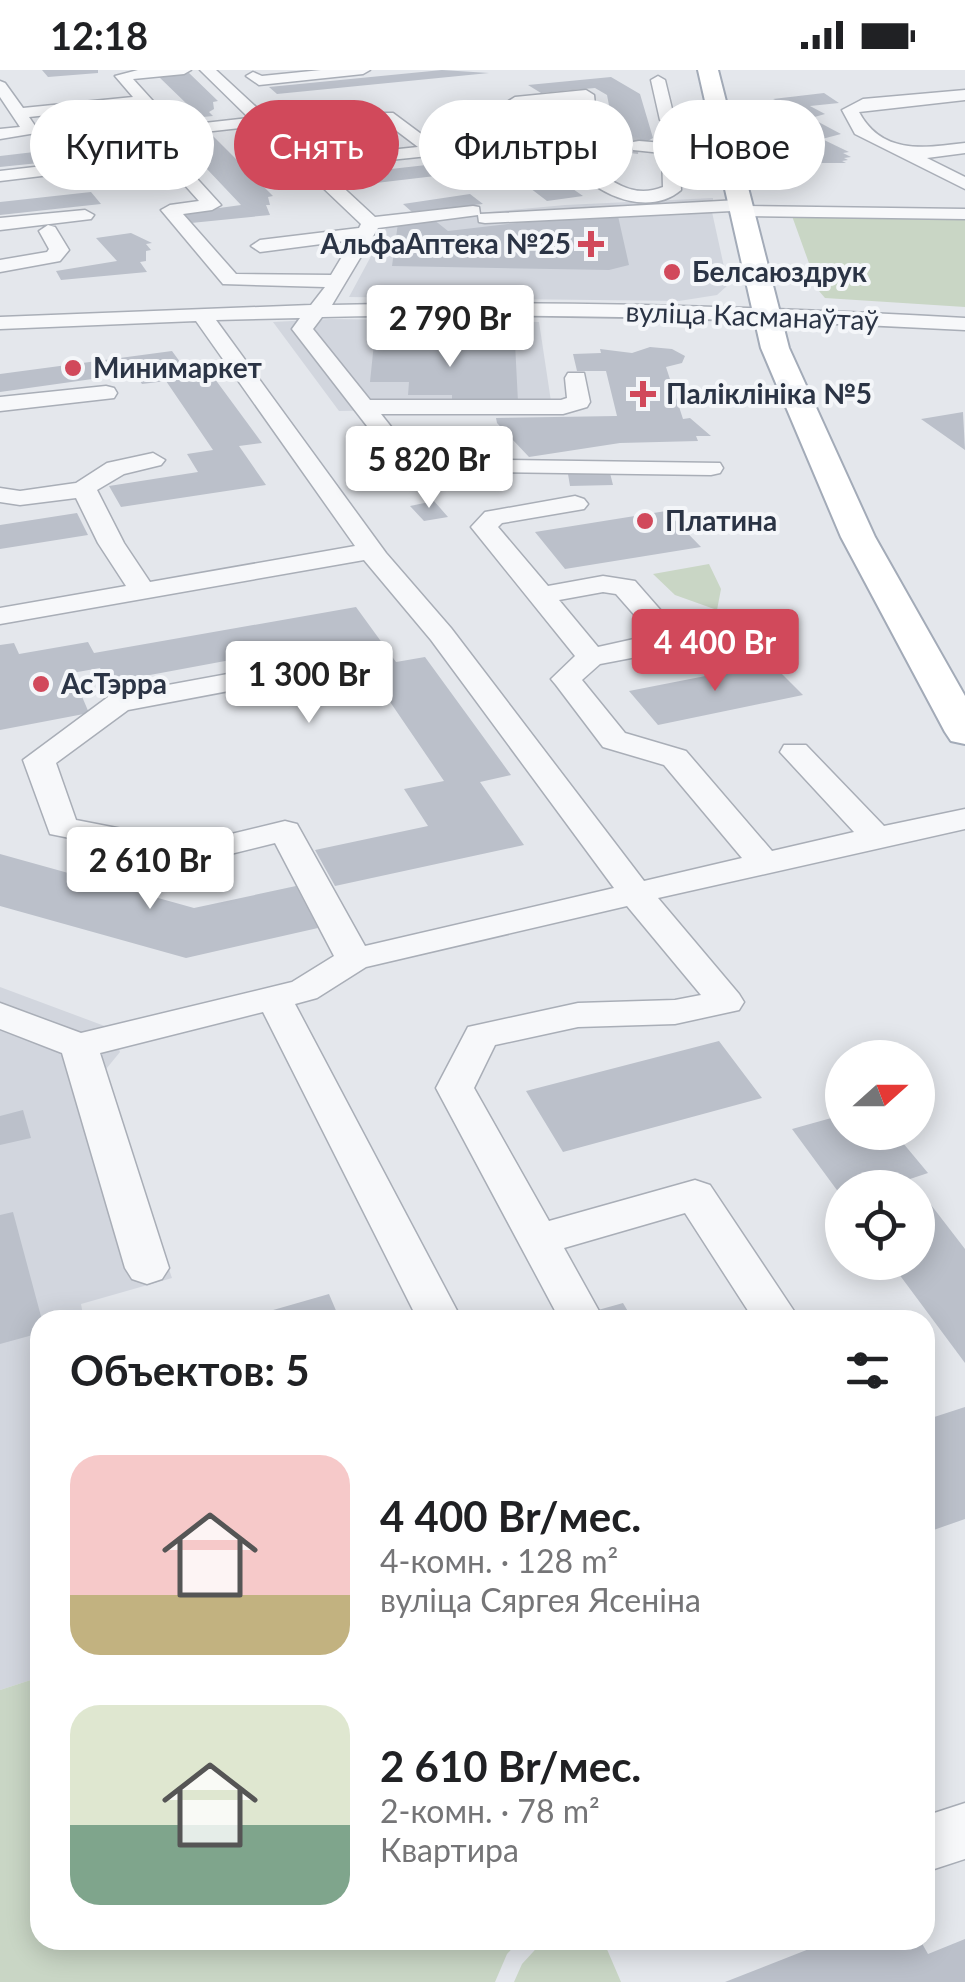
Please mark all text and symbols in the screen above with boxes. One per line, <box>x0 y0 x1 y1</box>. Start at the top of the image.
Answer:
text: 12:18 <box>50 12 148 58</box>
chip: Купить <box>30 100 214 190</box>
chip: Снять <box>234 100 399 190</box>
chip: Фильтры <box>419 100 633 190</box>
chip: Новое <box>653 100 825 190</box>
place label: АльфаАптека №25 <box>319 226 571 260</box>
marker: АльфаАптека №25 <box>580 233 602 255</box>
place label: Белсаюздрук <box>692 254 867 288</box>
marker: Белсаюздрук <box>661 261 683 283</box>
pin: 2 790 Br <box>347 285 553 370</box>
street label: вуліца Касманаўтаў <box>625 294 880 336</box>
text: 2 790 Br <box>389 298 511 337</box>
place label: Минимаркет <box>93 350 263 384</box>
marker: Минимаркет <box>62 357 84 379</box>
place label: Паліклініка №5 <box>666 376 872 410</box>
marker: Паліклініка №5 <box>630 381 656 407</box>
pin: 5 820 Br <box>326 426 532 511</box>
text: 5 820 Br <box>368 439 490 478</box>
place label: Платина <box>665 503 777 537</box>
marker: Платина <box>634 510 656 532</box>
pin: 4 400 Br <box>612 609 818 694</box>
text: 4 400 Br <box>654 622 776 661</box>
pin: 1 300 Br <box>206 641 412 726</box>
text: 1 300 Br <box>248 654 370 693</box>
place label: АсТэрра <box>60 666 167 700</box>
marker: АсТэрра <box>30 673 52 695</box>
pin: 2 610 Br <box>47 827 253 912</box>
text: 2 610 Br <box>89 840 211 879</box>
north arrow <box>825 1040 935 1150</box>
map controls <box>825 1040 935 1280</box>
button: locate <box>825 1170 935 1280</box>
icon: filters <box>840 1343 895 1398</box>
text: Объектов: 5 <box>70 1345 310 1395</box>
text: 4 400 Br/мес. <box>380 1491 641 1541</box>
icon: home <box>150 1495 270 1615</box>
text: 4-комн. · 128 m² <box>380 1541 618 1580</box>
text: вуліца Сяргея Ясеніна <box>380 1580 701 1619</box>
text: 2 610 Br/мес. <box>380 1741 641 1791</box>
icon: home <box>150 1745 270 1865</box>
text: 2-комн. · 78 m² <box>380 1791 600 1830</box>
text: Квартира <box>380 1830 519 1869</box>

